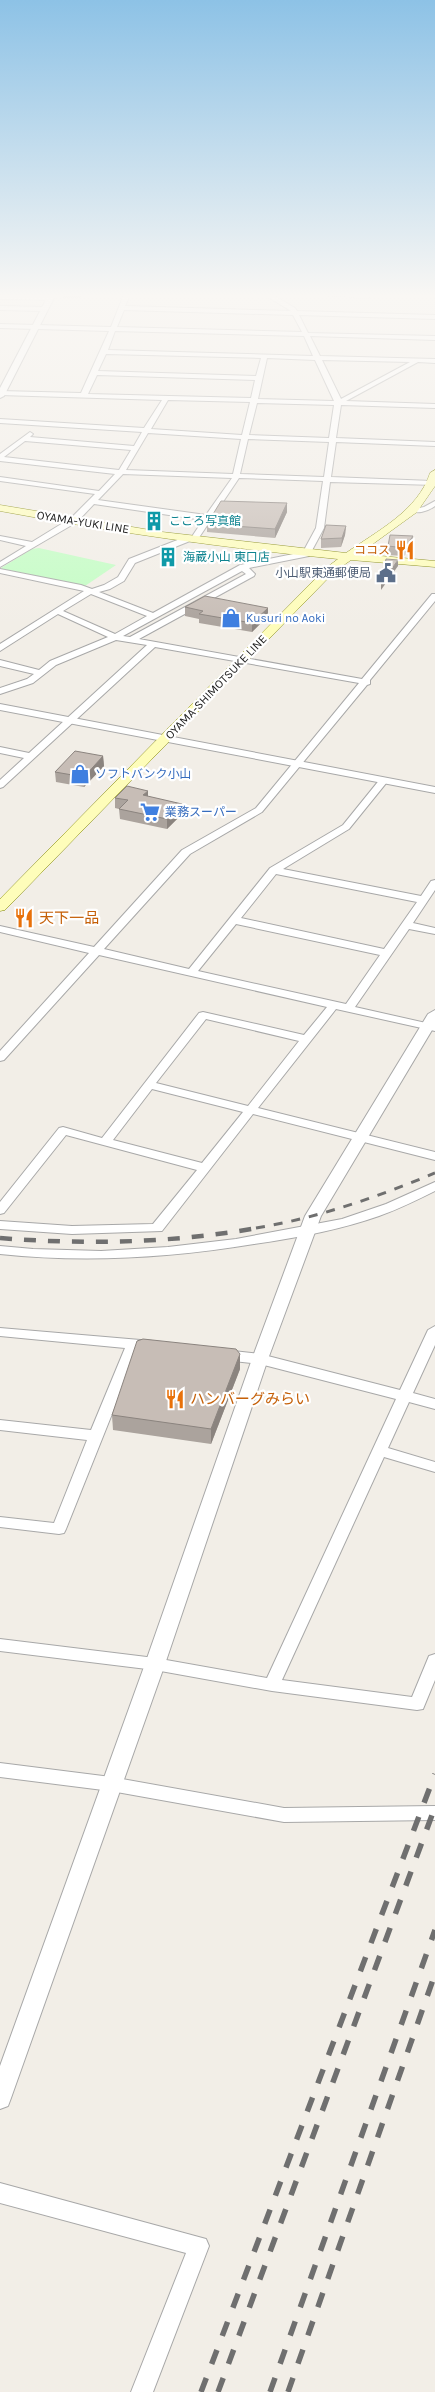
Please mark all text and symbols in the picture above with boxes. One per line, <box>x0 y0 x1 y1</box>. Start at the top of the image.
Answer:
street label: OYAMA-YUKI LINE <box>36 508 130 536</box>
building icon: こころ写真館 <box>143 510 165 532</box>
place label: こころ写真館 <box>169 514 241 528</box>
restaurant icon: ココス <box>394 539 416 561</box>
place label: ココス <box>354 543 390 557</box>
building icon: 海蔵小山 東口店 <box>157 546 179 568</box>
place label: 海蔵小山 東口店 <box>183 550 270 564</box>
public building icon: 小山駅東通郵便局 <box>375 562 397 584</box>
place label: 小山駅東通郵便局 <box>275 566 371 580</box>
shop icon: Kusuri no Aoki <box>220 607 242 629</box>
place label: Kusuri no Aoki <box>246 611 325 625</box>
street label: OYAMA-SHIMOTSUKE LINE <box>162 632 270 742</box>
shop icon: ソフトバンク小山 <box>69 763 91 785</box>
place label: ソフトバンク小山 <box>95 767 192 781</box>
supermarket icon: 業務スーパー <box>139 801 161 823</box>
place label: 業務スーパー <box>165 805 237 819</box>
restaurant icon: 天下一品 <box>13 907 35 929</box>
place label: 天下一品 <box>39 909 99 927</box>
restaurant icon: ハンバーグみらい <box>164 1388 186 1410</box>
place label: ハンバーグみらい <box>190 1390 310 1408</box>

